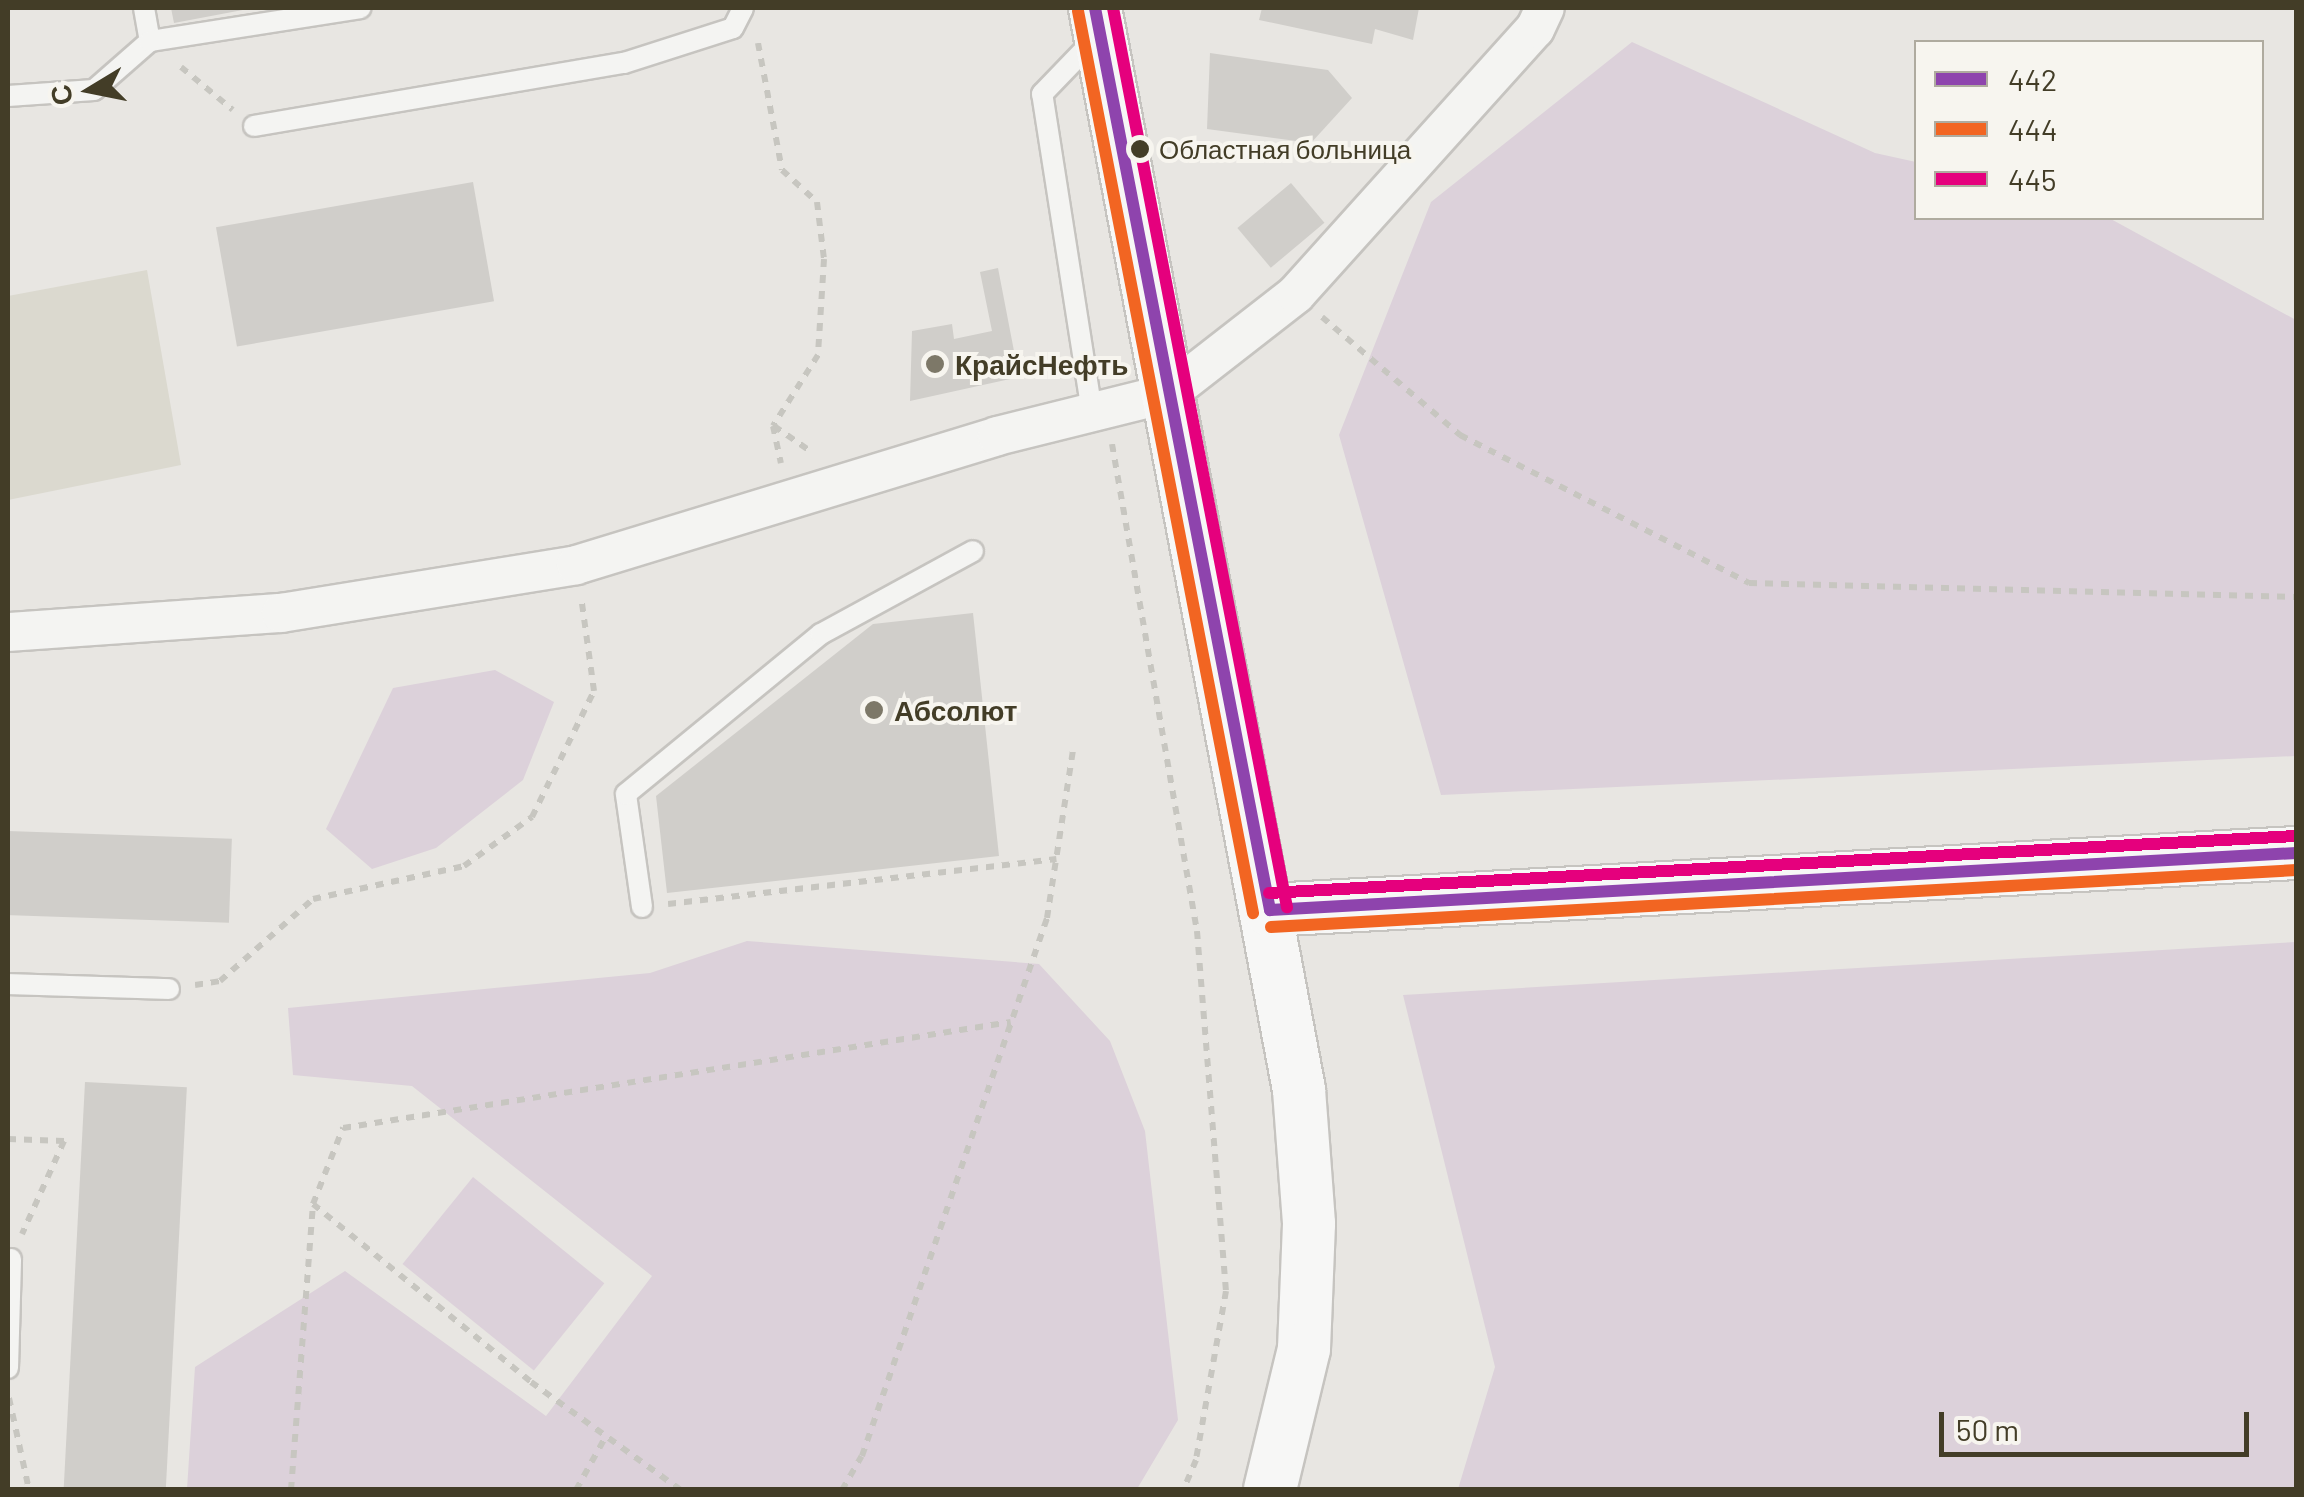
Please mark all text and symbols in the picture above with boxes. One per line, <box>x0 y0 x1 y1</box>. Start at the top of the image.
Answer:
north arrow <box>40 40 140 140</box>
legend <box>1914 40 2264 220</box>
text: 442 <box>2008 61 2057 97</box>
text: С <box>42 82 79 108</box>
text: 444 <box>2008 111 2058 147</box>
place label: Областная больница <box>1159 133 1411 165</box>
marker: Областная больница <box>1130 139 1150 159</box>
text: 445 <box>2008 161 2056 197</box>
place label: КрайсНефть <box>955 347 1128 381</box>
marker: КрайсНефть <box>924 353 946 375</box>
place label: Абсолют <box>894 693 1017 727</box>
marker: Абсолют <box>863 699 885 721</box>
scale bar <box>1944 1392 2254 1454</box>
text: 50 m <box>1956 1411 2019 1447</box>

